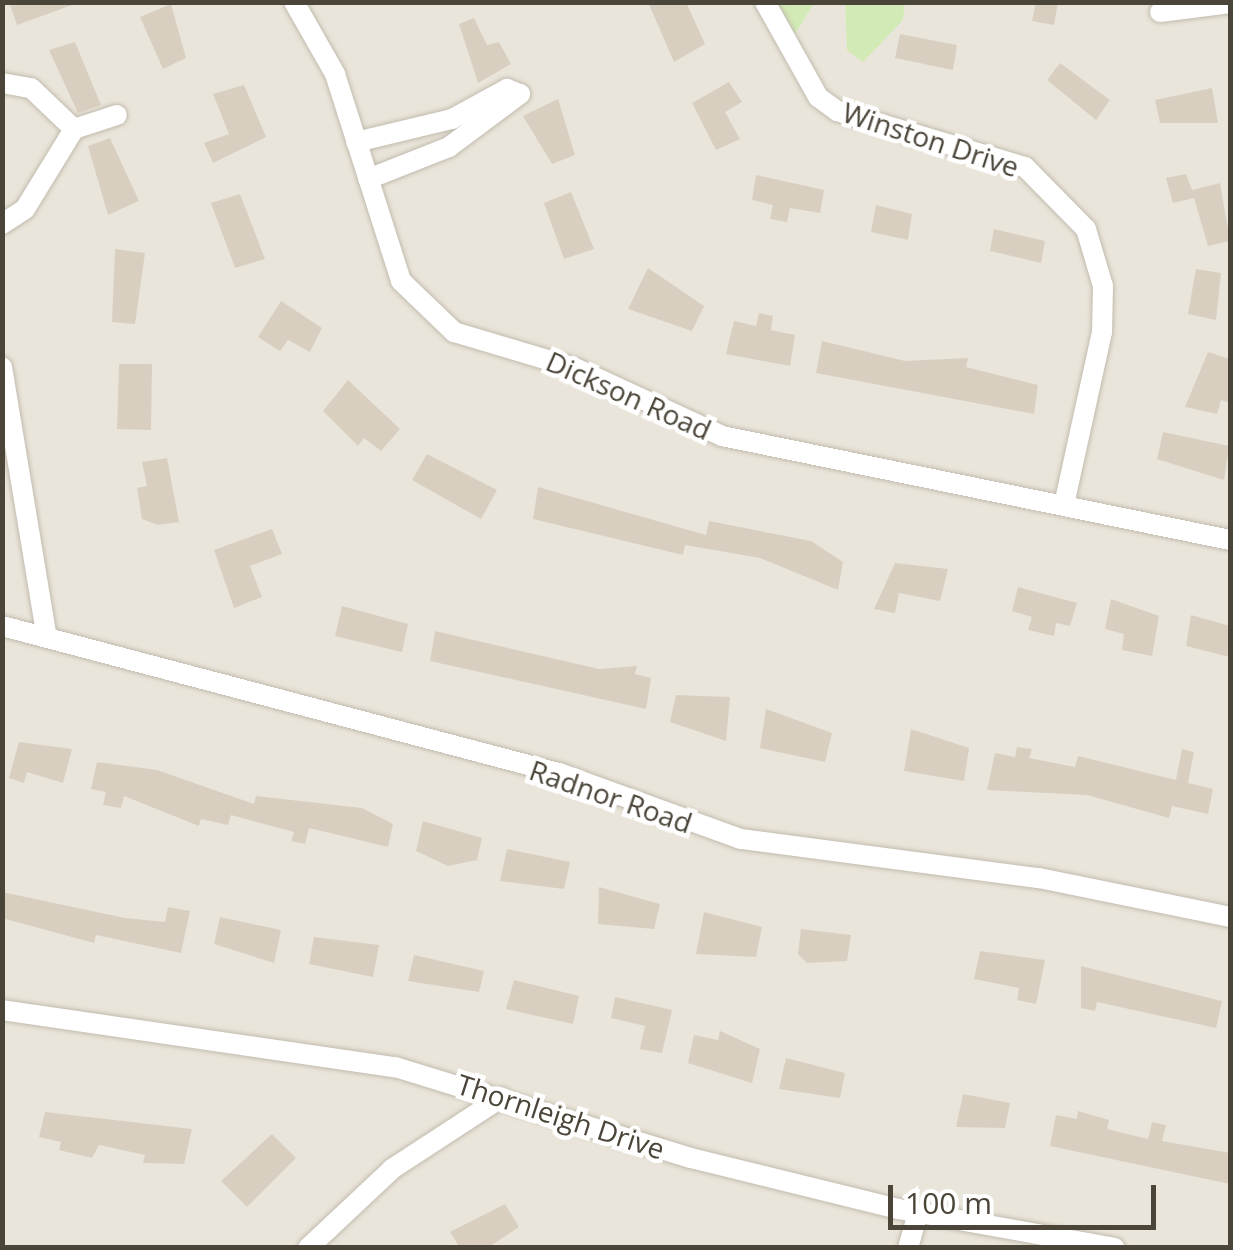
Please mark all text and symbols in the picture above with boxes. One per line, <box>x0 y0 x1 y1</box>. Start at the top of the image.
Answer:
street label: Winston Drive <box>839 95 1023 183</box>
street label: Dickson Road <box>541 344 717 446</box>
street label: Radnor Road <box>525 753 697 839</box>
street label: Thornleigh Drive <box>453 1067 669 1165</box>
scale bar <box>893 1165 1160 1227</box>
text: 100 m <box>905 1182 992 1223</box>

